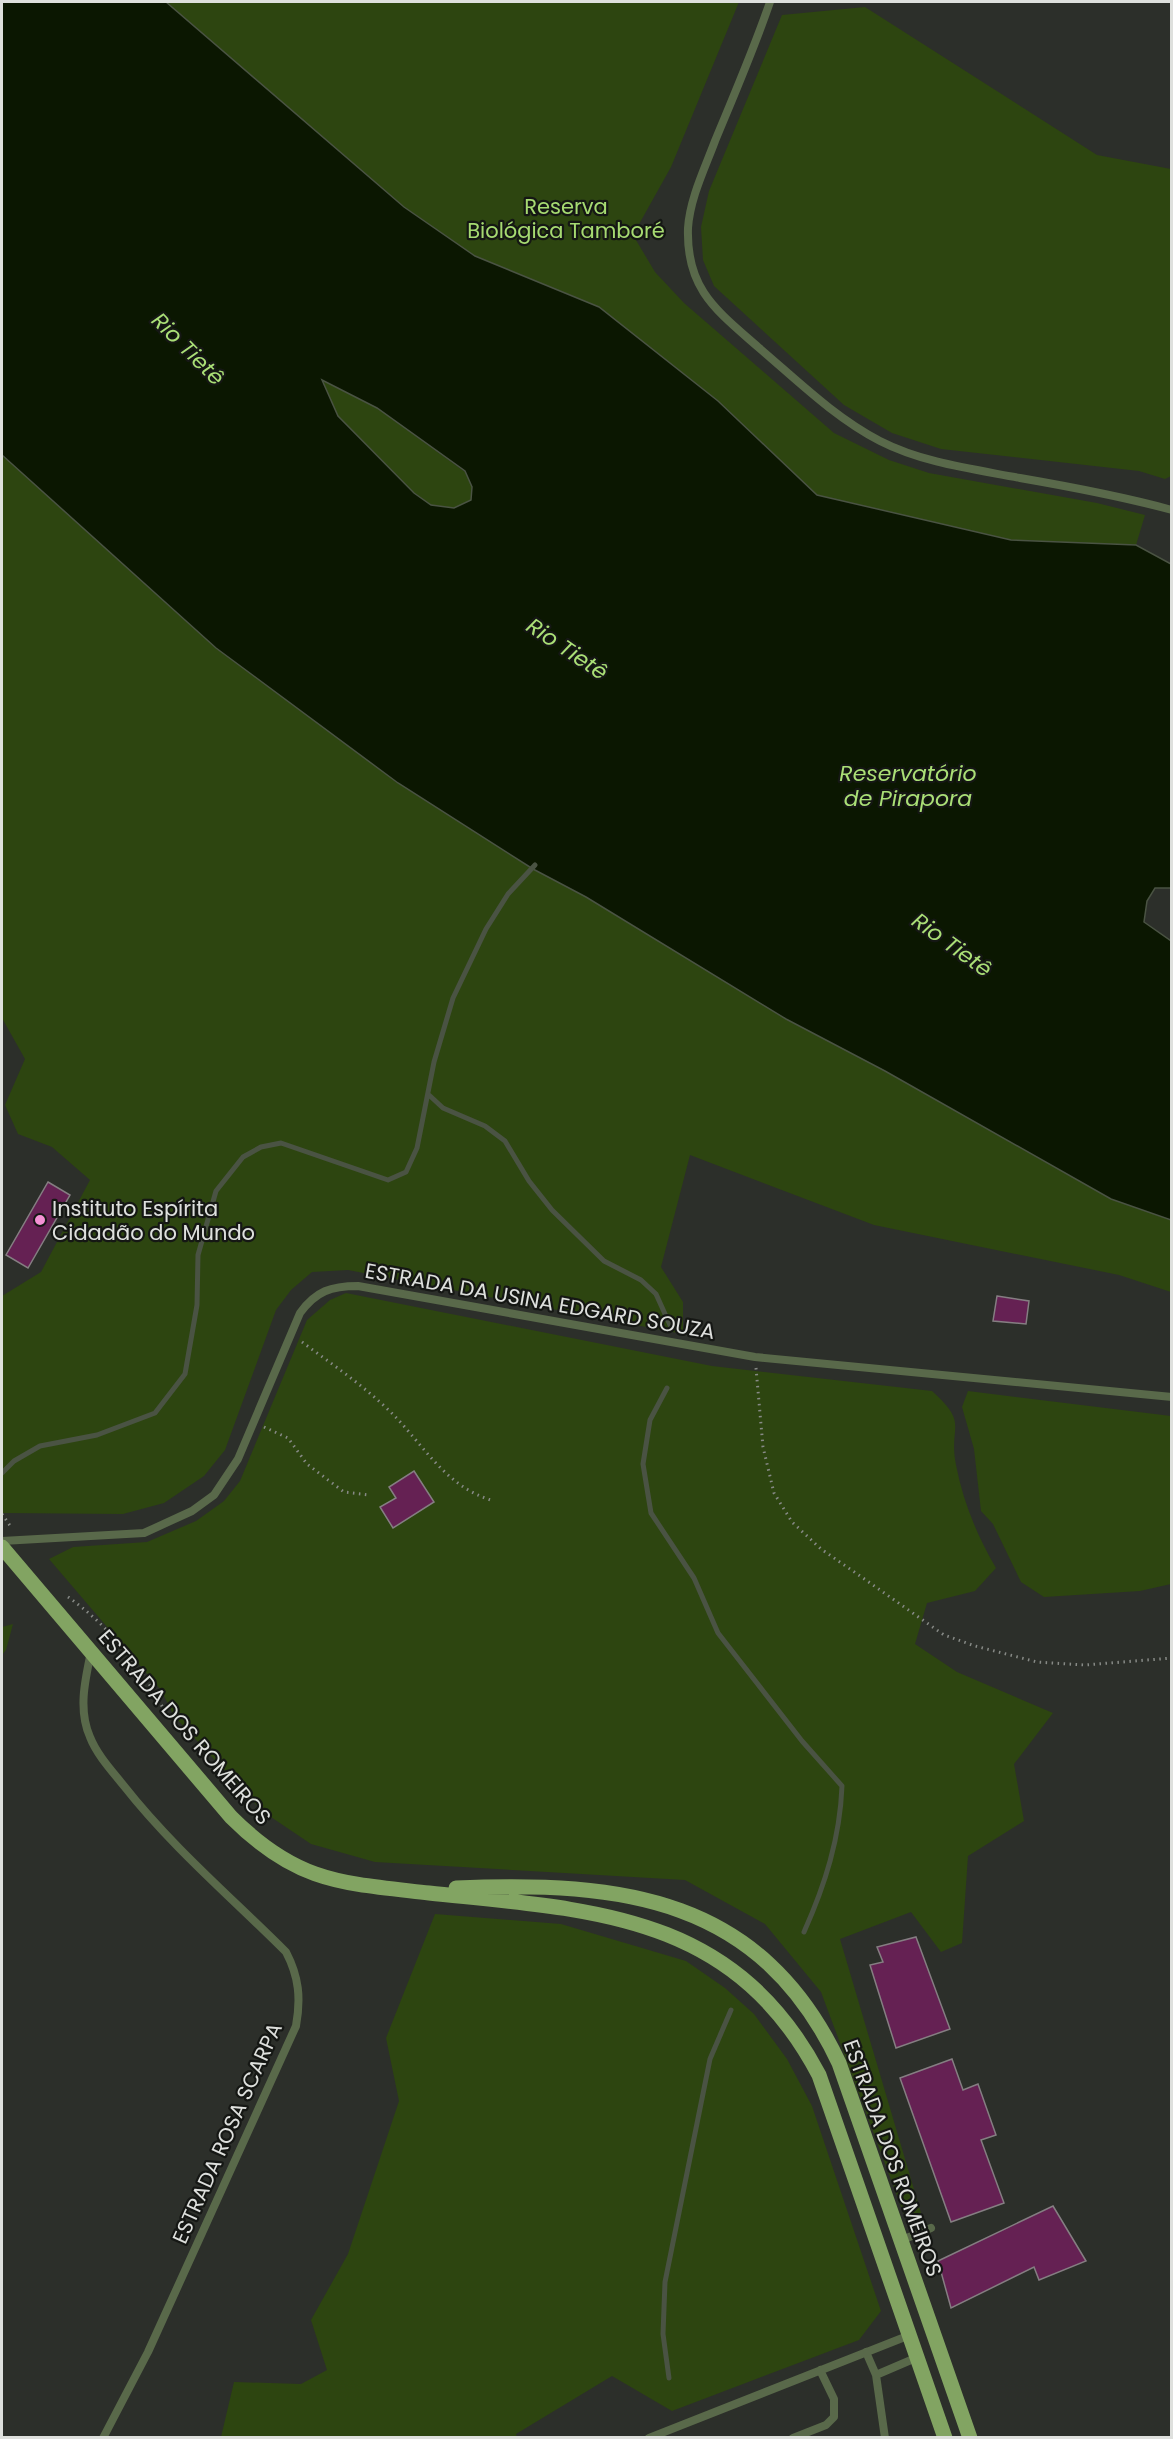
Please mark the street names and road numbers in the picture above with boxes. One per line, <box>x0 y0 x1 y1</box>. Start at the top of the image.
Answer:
street label: ESTRADA DA USINA EDGARD SOUZA <box>363 1256 717 1346</box>
street label: ESTRADA DOS ROMEIROS <box>92 1623 278 1831</box>
street label: ESTRADA ROSA SCARPA <box>165 2018 289 2248</box>
street label: ESTRADA DOS ROMEIROS <box>837 2035 949 2281</box>

